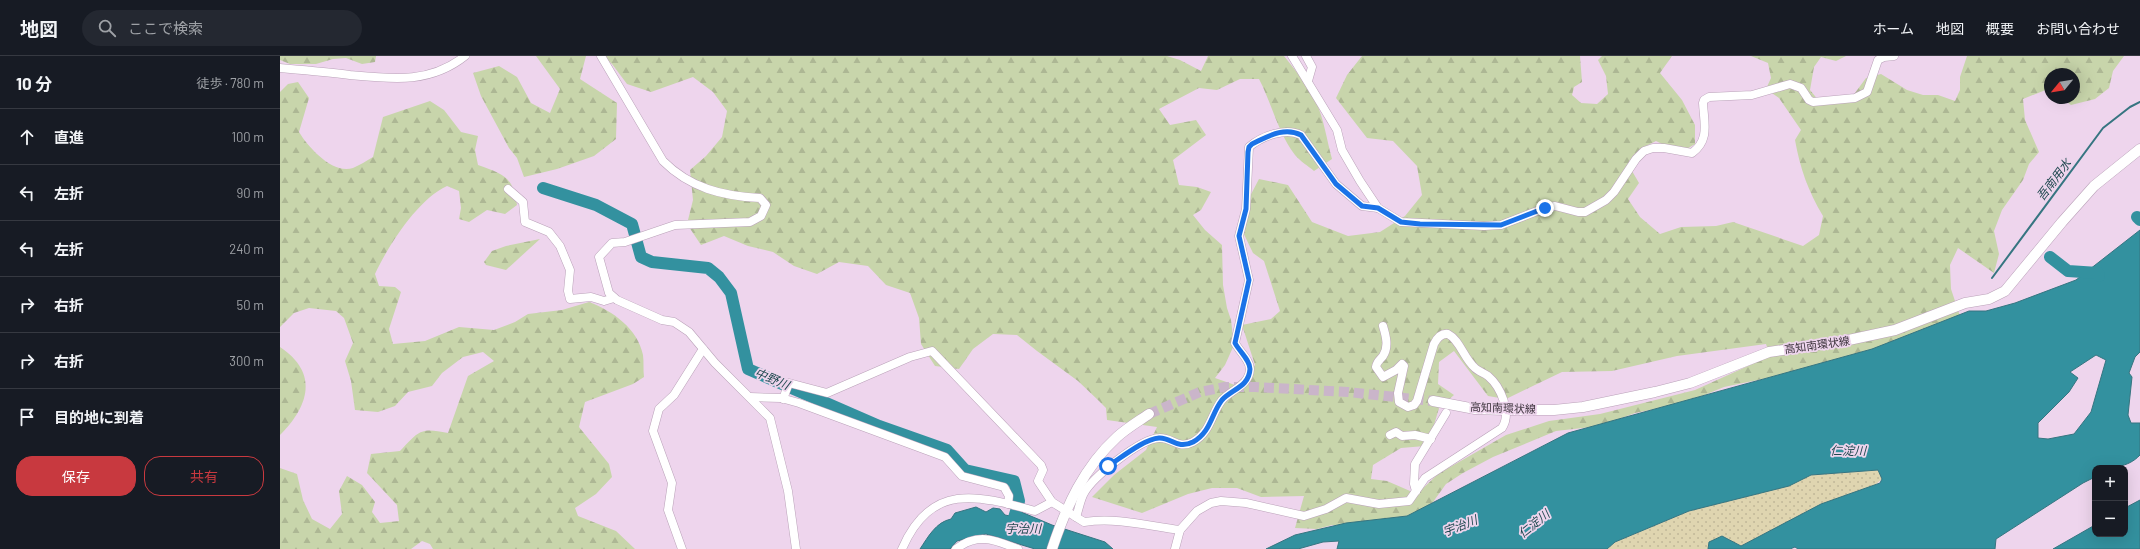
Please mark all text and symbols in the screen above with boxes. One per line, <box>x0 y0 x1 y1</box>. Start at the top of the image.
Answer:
search box <box>82 10 362 46</box>
text: 地図 <box>20 17 58 40</box>
icon: search <box>96 17 118 39</box>
text: ここで検索 <box>128 19 203 37</box>
text: ホーム <box>1872 20 1914 37</box>
text: 地図 <box>1936 20 1964 37</box>
text: 概要 <box>1986 20 2014 37</box>
text: お問い合わせ <box>2036 20 2120 37</box>
north arrow <box>2044 68 2080 104</box>
text: 10 分 <box>16 73 52 93</box>
text: 徒歩 · 780 m <box>196 75 264 91</box>
icon: ahead <box>16 126 38 148</box>
text: 直進 <box>54 128 84 146</box>
text: 100 m <box>231 129 264 145</box>
water label: 吾南用水 <box>2033 154 2074 203</box>
icon: left <box>16 182 38 204</box>
text: 左折 <box>54 184 84 202</box>
text: 90 m <box>237 185 264 201</box>
route end <box>1536 199 1554 217</box>
icon: left <box>16 238 38 260</box>
text: 左折 <box>54 240 84 258</box>
text: 240 m <box>229 241 264 257</box>
icon: right <box>16 294 38 316</box>
text: 右折 <box>54 296 84 314</box>
text: 50 m <box>237 297 264 313</box>
street label: 高知南環状線 <box>1783 333 1851 356</box>
icon: right <box>16 350 38 372</box>
text: 右折 <box>54 352 84 370</box>
text: 300 m <box>229 353 264 369</box>
water label: 中野川 <box>753 365 794 392</box>
street label: 高知南環状線 <box>1470 400 1536 415</box>
icon: arrive <box>16 406 38 428</box>
text: 目的地に到着 <box>54 408 144 426</box>
water label: 仁淀川 <box>1830 443 1868 457</box>
button: 保存 <box>16 456 136 496</box>
button: 共有 <box>144 456 264 496</box>
route start <box>1099 457 1117 475</box>
map controls <box>2092 465 2128 537</box>
button: + <box>2092 465 2128 501</box>
button: − <box>2092 501 2128 537</box>
water label: 仁淀川 <box>1515 505 1553 540</box>
water label: 宇治川 <box>1440 511 1481 538</box>
water label: 宇治川 <box>1005 521 1043 535</box>

